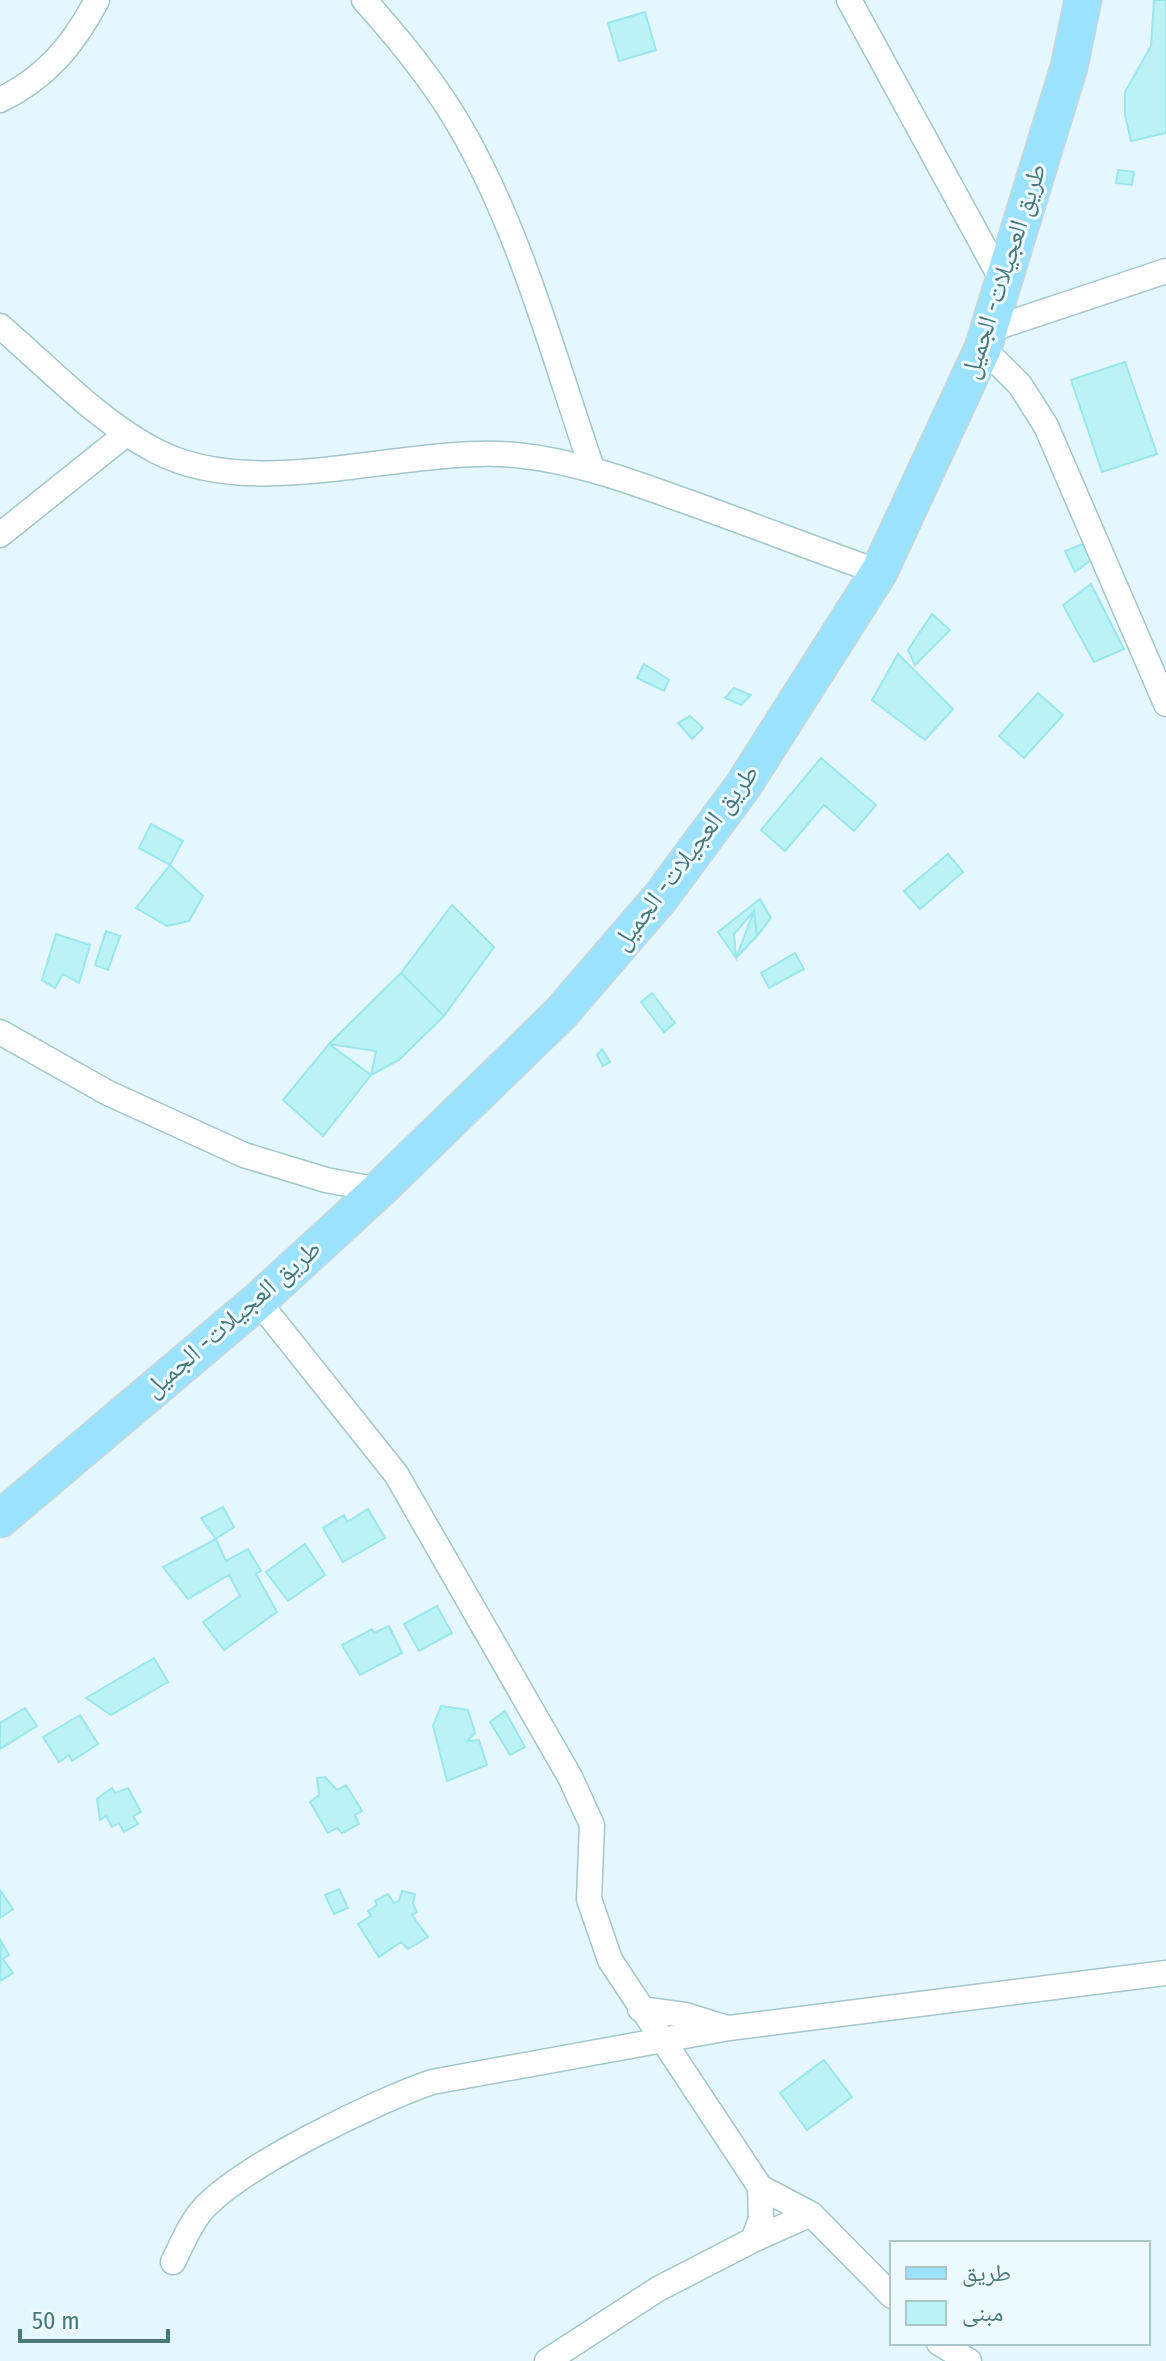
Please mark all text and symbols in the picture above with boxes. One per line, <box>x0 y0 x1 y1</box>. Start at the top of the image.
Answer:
street label: طريق العجيلات- الجميل <box>954 160 1053 383</box>
street label: طريق العجيلات- الجميل <box>605 758 765 956</box>
street label: طريق العجيلات- الجميل <box>137 1233 327 1404</box>
legend <box>890 2241 1150 2345</box>
text: طريق <box>962 2259 1011 2287</box>
scale bar <box>20 2293 168 2343</box>
text: مبنى <box>962 2299 1003 2327</box>
text: 50 m <box>32 2307 80 2335</box>

